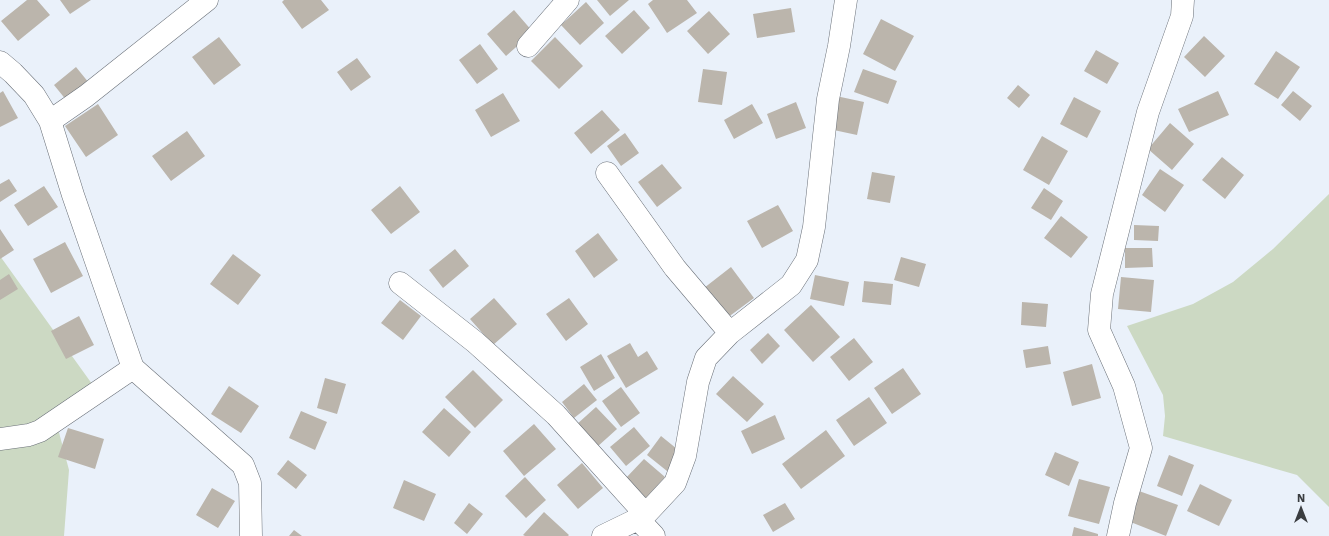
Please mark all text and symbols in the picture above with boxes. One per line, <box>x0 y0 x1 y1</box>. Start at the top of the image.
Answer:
north arrow <box>1281 488 1321 528</box>
text: N <box>1297 492 1305 505</box>

